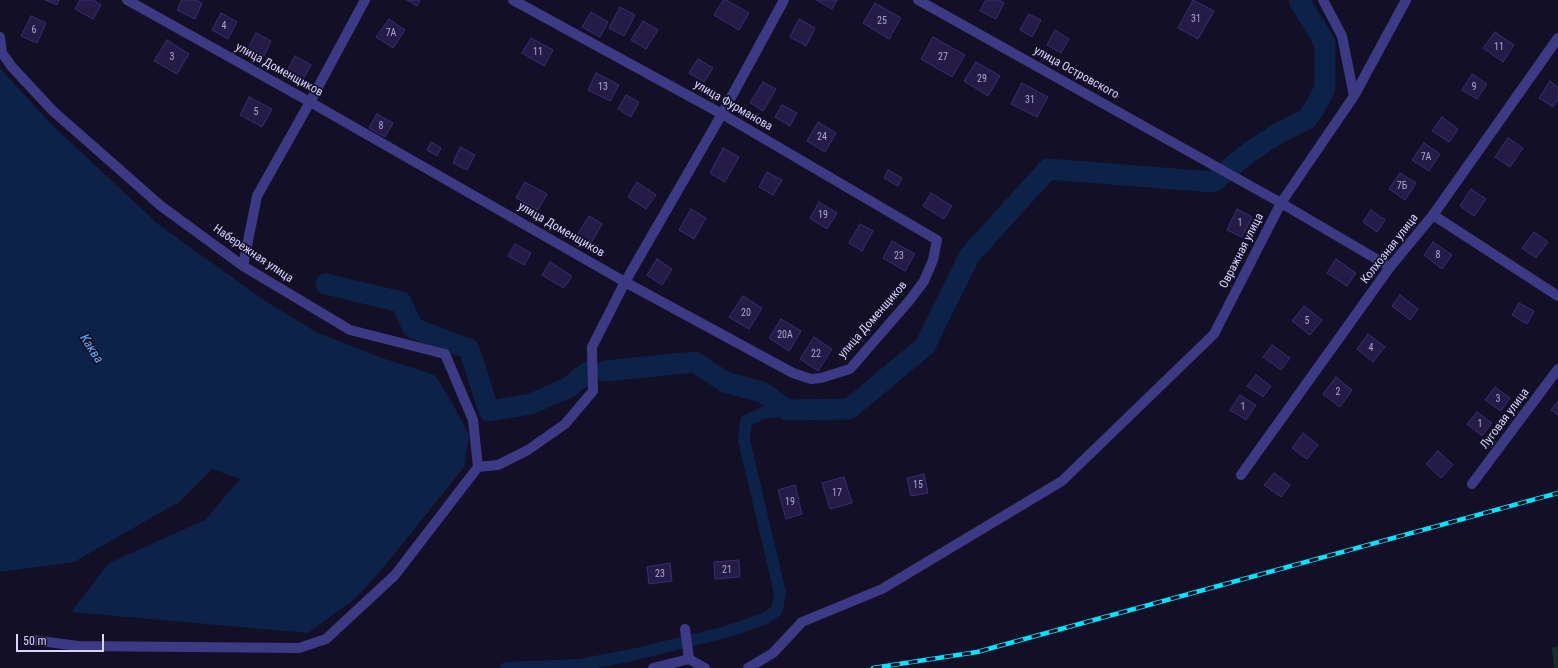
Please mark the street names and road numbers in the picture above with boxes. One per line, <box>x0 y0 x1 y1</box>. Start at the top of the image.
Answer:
street label: улица Доменщиков <box>233 40 325 100</box>
street label: улица Островского <box>1031 44 1121 102</box>
street label: улица Фурманова <box>691 78 775 134</box>
street label: улица Доменщиков <box>515 199 607 261</box>
street label: Овражная улица <box>1217 211 1267 291</box>
street label: Колхозная улица <box>1358 211 1422 287</box>
street label: Набережная улица <box>210 222 296 286</box>
street label: улица Доменщиков <box>836 278 910 362</box>
street label: Луговая улица <box>1478 386 1532 452</box>

